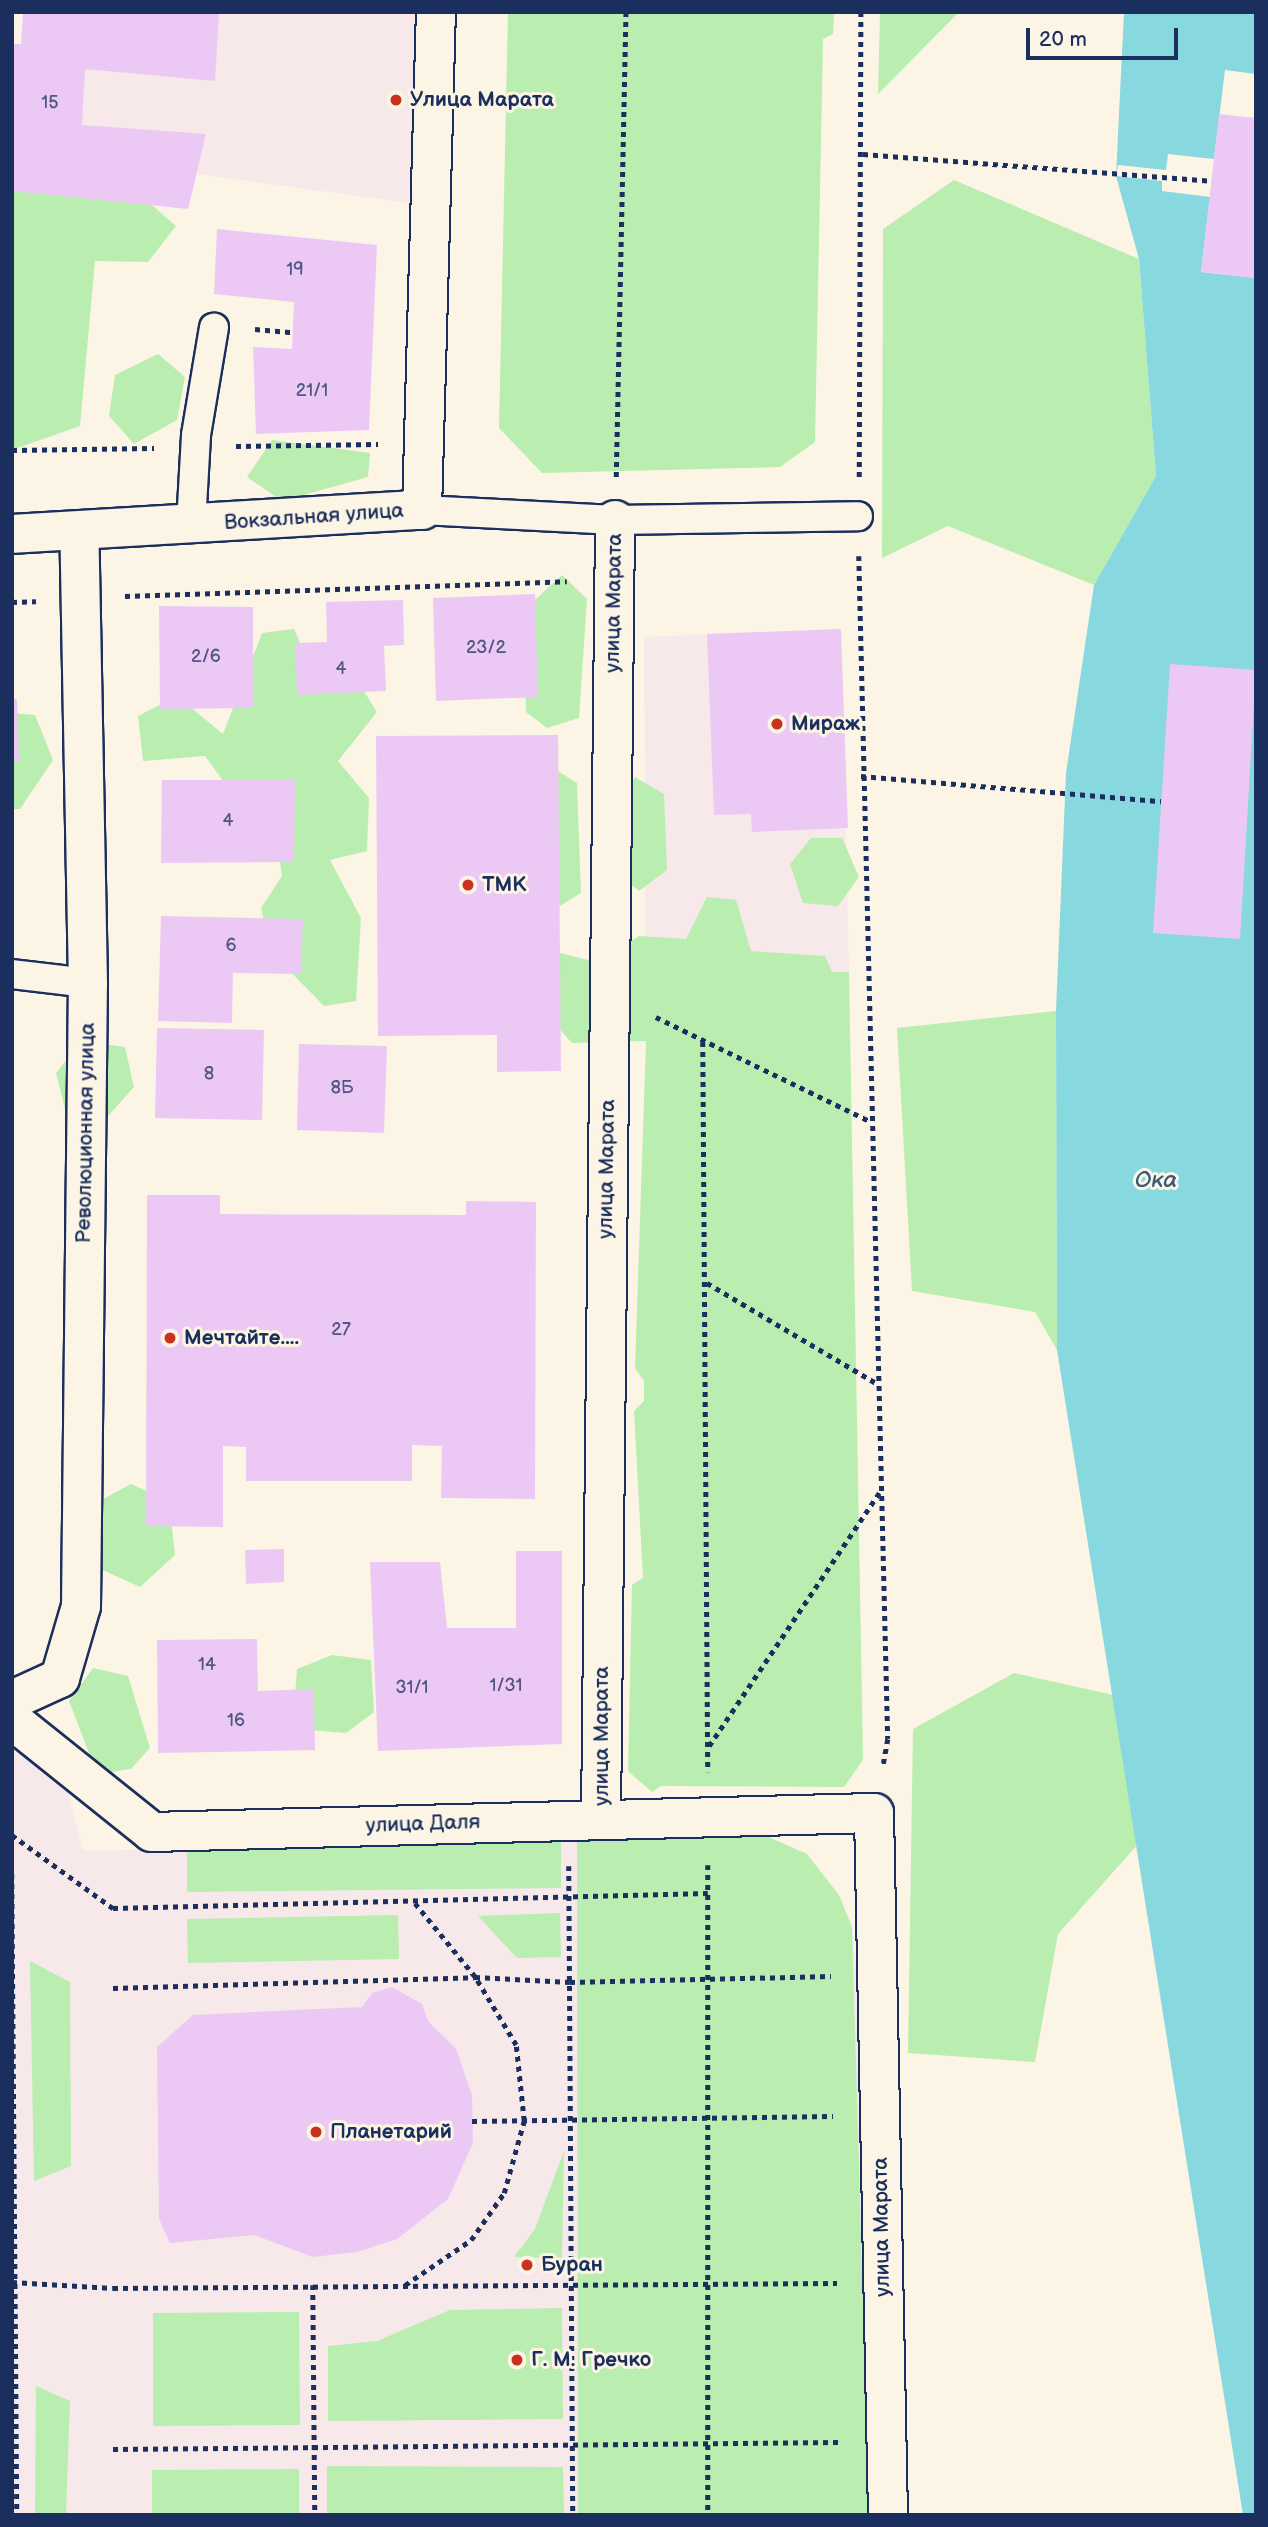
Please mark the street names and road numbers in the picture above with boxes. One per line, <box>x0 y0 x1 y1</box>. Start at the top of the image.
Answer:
street label: Вокзальная улица <box>223 498 405 536</box>
street label: улица Марата <box>600 533 628 673</box>
street label: Революционная улица <box>71 1022 101 1244</box>
street label: улица Марата <box>593 1099 621 1239</box>
street label: улица Марата <box>589 1666 615 1806</box>
street label: улица Даля <box>365 1809 481 1839</box>
street label: улица Марата <box>868 2157 896 2297</box>

